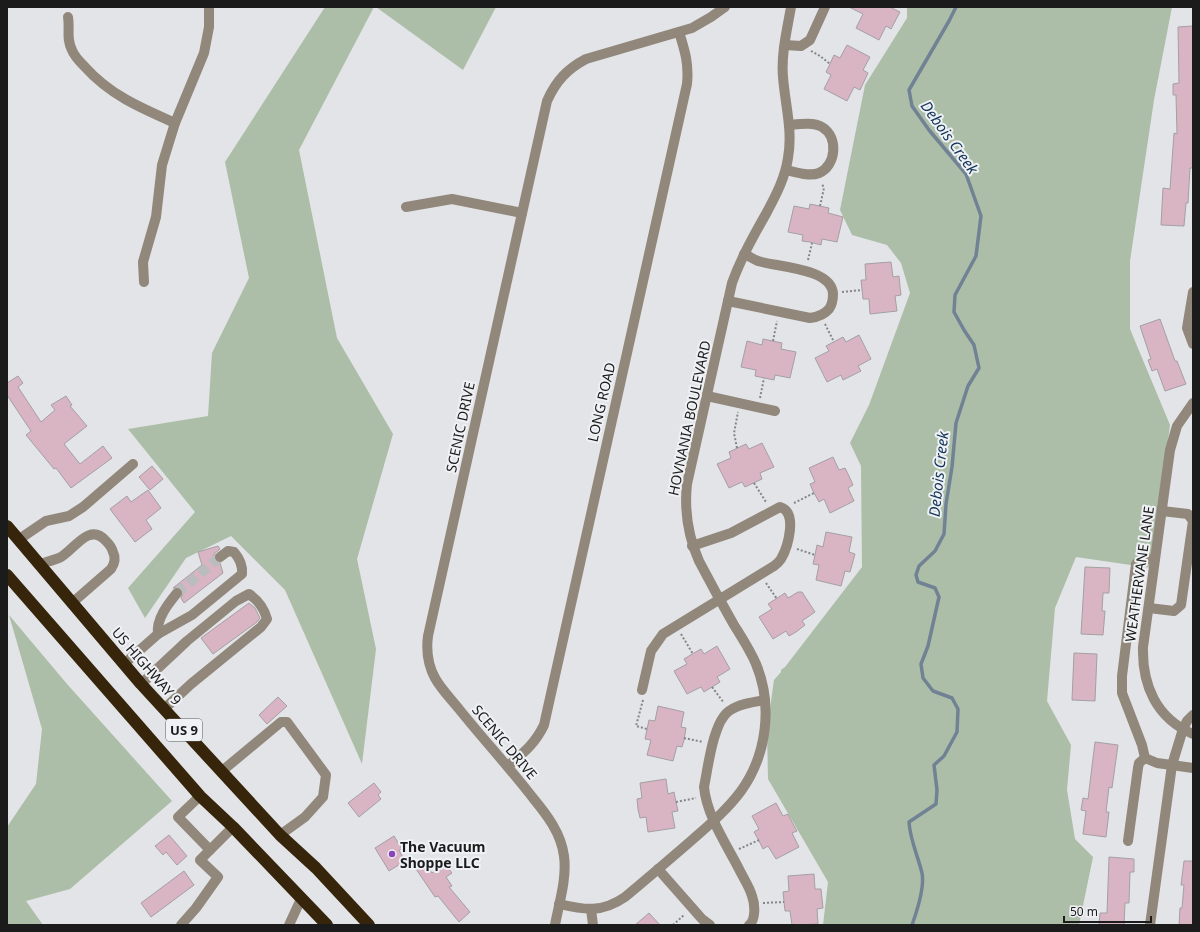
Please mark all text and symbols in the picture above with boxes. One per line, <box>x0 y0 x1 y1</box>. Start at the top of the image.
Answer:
water label: Debois Creek <box>917 96 984 178</box>
street label: HOVNANIA BOULEVARD <box>663 339 715 497</box>
street label: LONG ROAD <box>583 360 619 444</box>
street label: SCENIC DRIVE <box>441 380 479 474</box>
water label: Debois Creek <box>924 430 952 518</box>
street label: WEATHERVANE LANE <box>1120 505 1158 643</box>
street label: US HIGHWAY 9 <box>108 623 186 709</box>
street label: SCENIC DRIVE <box>468 701 542 783</box>
road number: US 9 <box>166 719 202 741</box>
place label: The Vacuum Shoppe LLC <box>400 837 485 872</box>
marker: The Vacuum Shoppe LLC <box>387 849 397 859</box>
scale bar <box>1064 898 1151 924</box>
text: 50 m <box>1070 903 1098 920</box>

